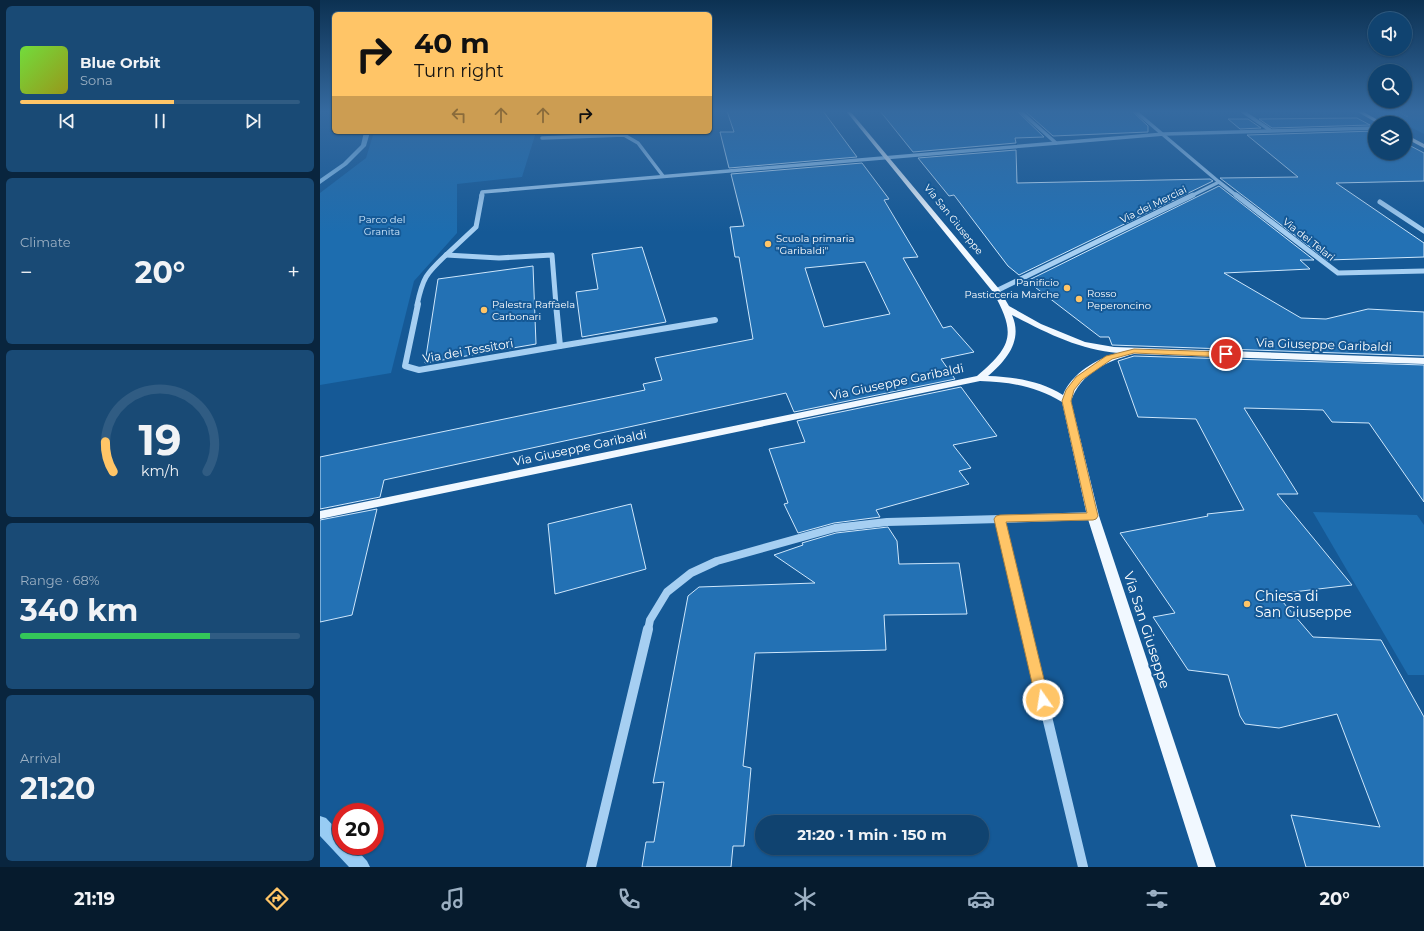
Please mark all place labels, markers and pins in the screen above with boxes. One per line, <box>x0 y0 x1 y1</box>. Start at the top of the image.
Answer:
place label: Scuola primaria "Garibaldi" <box>776 232 854 257</box>
marker: Scuola primaria "Garibaldi" <box>763 239 773 249</box>
place label: Panificio Pasticceria Marche <box>964 276 1059 301</box>
marker: Panificio Pasticceria Marche <box>1062 283 1072 293</box>
place label: Rosso Peperoncino <box>1087 287 1151 312</box>
marker: Rosso Peperoncino <box>1074 294 1084 304</box>
place label: Palestra Raffaela Carbonari <box>492 298 575 323</box>
marker: Palestra Raffaela Carbonari <box>479 305 489 315</box>
pin <box>1209 337 1243 371</box>
place label: Chiesa di San Giuseppe <box>1255 587 1352 621</box>
marker: Chiesa di San Giuseppe <box>1242 599 1252 609</box>

